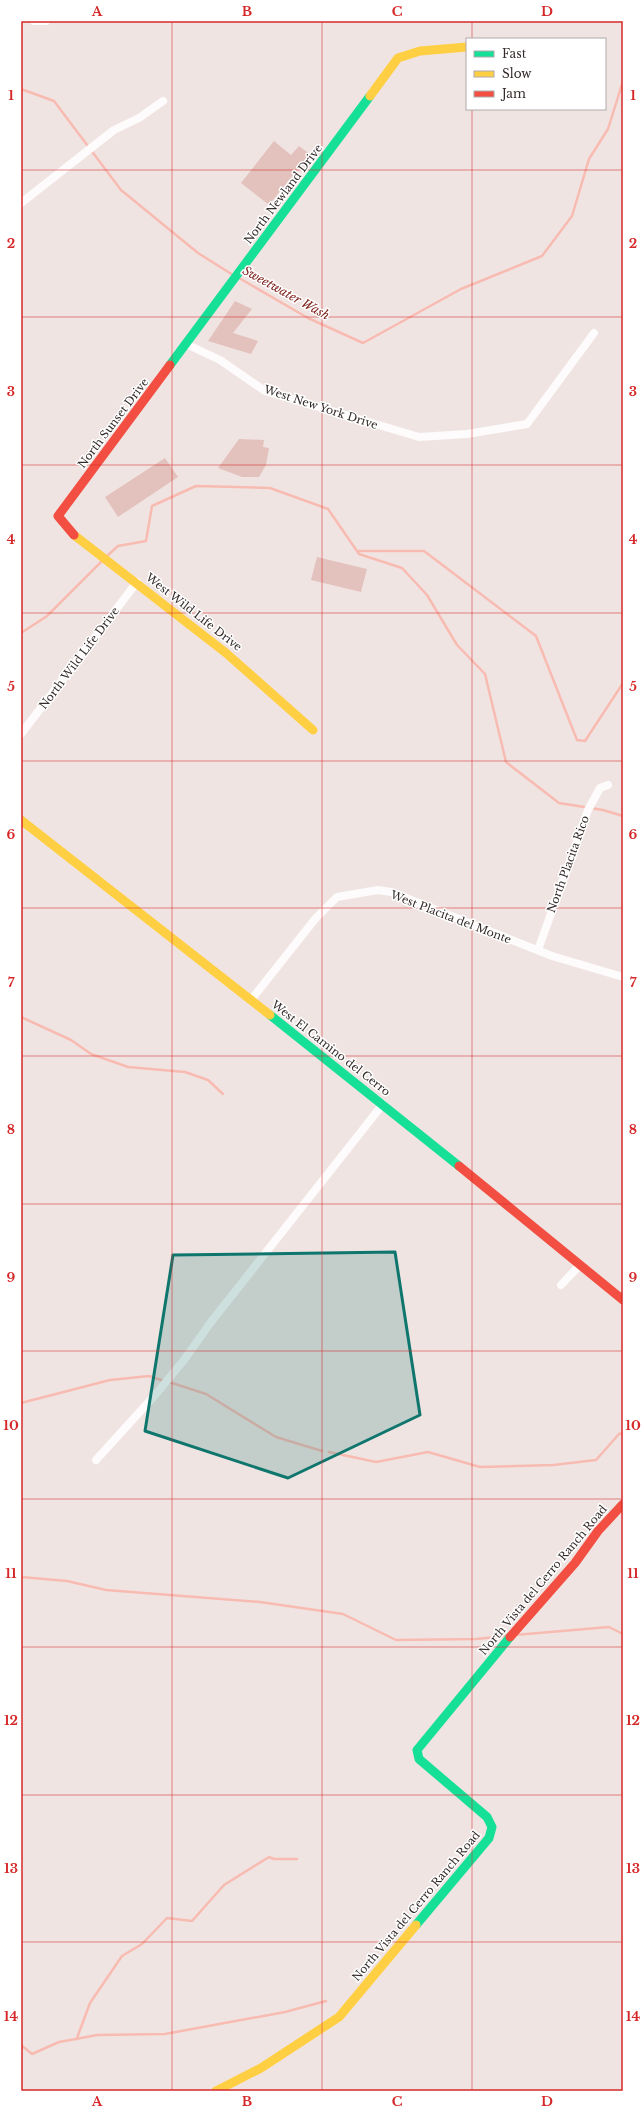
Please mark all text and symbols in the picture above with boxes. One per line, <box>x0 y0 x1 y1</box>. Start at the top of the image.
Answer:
text: A <box>91 3 103 20</box>
text: B <box>242 3 252 20</box>
text: C <box>392 3 403 20</box>
text: D <box>541 3 553 20</box>
legend <box>466 38 606 110</box>
text: Fast <box>502 46 527 61</box>
text: Slow <box>502 66 532 81</box>
text: Jam <box>500 86 526 101</box>
text: 1 <box>8 87 14 104</box>
text: 1 <box>630 87 636 104</box>
street label: North Newland Drive <box>241 141 325 247</box>
text: 2 <box>7 235 15 252</box>
text: 2 <box>629 235 637 252</box>
water label: Sweetwater Wash <box>240 262 332 323</box>
street label: North Sunset Drive <box>75 375 151 471</box>
street label: West New York Drive <box>261 382 380 432</box>
text: 3 <box>7 383 15 400</box>
text: 3 <box>629 383 637 400</box>
text: 4 <box>7 531 16 548</box>
text: 4 <box>629 531 638 548</box>
street label: West Wild Life Drive <box>142 570 245 654</box>
street label: North Wild Life Drive <box>36 604 122 712</box>
text: 5 <box>7 678 15 695</box>
text: 5 <box>629 678 637 695</box>
street label: North Placita Rico <box>544 813 592 915</box>
text: 6 <box>7 826 16 843</box>
text: 6 <box>629 826 638 843</box>
street label: West Placita del Monte <box>388 887 513 947</box>
text: 7 <box>8 974 15 991</box>
text: 7 <box>630 974 637 991</box>
street label: West El Camino del Cerro <box>268 997 393 1099</box>
text: 8 <box>7 1121 15 1138</box>
text: 8 <box>629 1121 637 1138</box>
text: 9 <box>7 1269 16 1286</box>
text: 9 <box>629 1269 638 1286</box>
text: 10 <box>3 1417 19 1434</box>
text: 10 <box>625 1417 641 1434</box>
street label: North Vista del Cerro Ranch Road <box>476 1502 610 1658</box>
text: 11 <box>5 1565 17 1582</box>
text: 11 <box>627 1565 639 1582</box>
text: 12 <box>4 1712 18 1729</box>
text: 12 <box>626 1712 640 1729</box>
street label: North Vista del Cerro Ranch Road <box>349 1828 483 1984</box>
text: 13 <box>4 1860 18 1877</box>
text: 13 <box>626 1860 640 1877</box>
text: 14 <box>4 2008 19 2025</box>
text: 14 <box>626 2008 641 2025</box>
text: A <box>91 2093 103 2110</box>
text: B <box>242 2093 252 2110</box>
text: C <box>392 2093 403 2110</box>
text: D <box>541 2093 553 2110</box>

